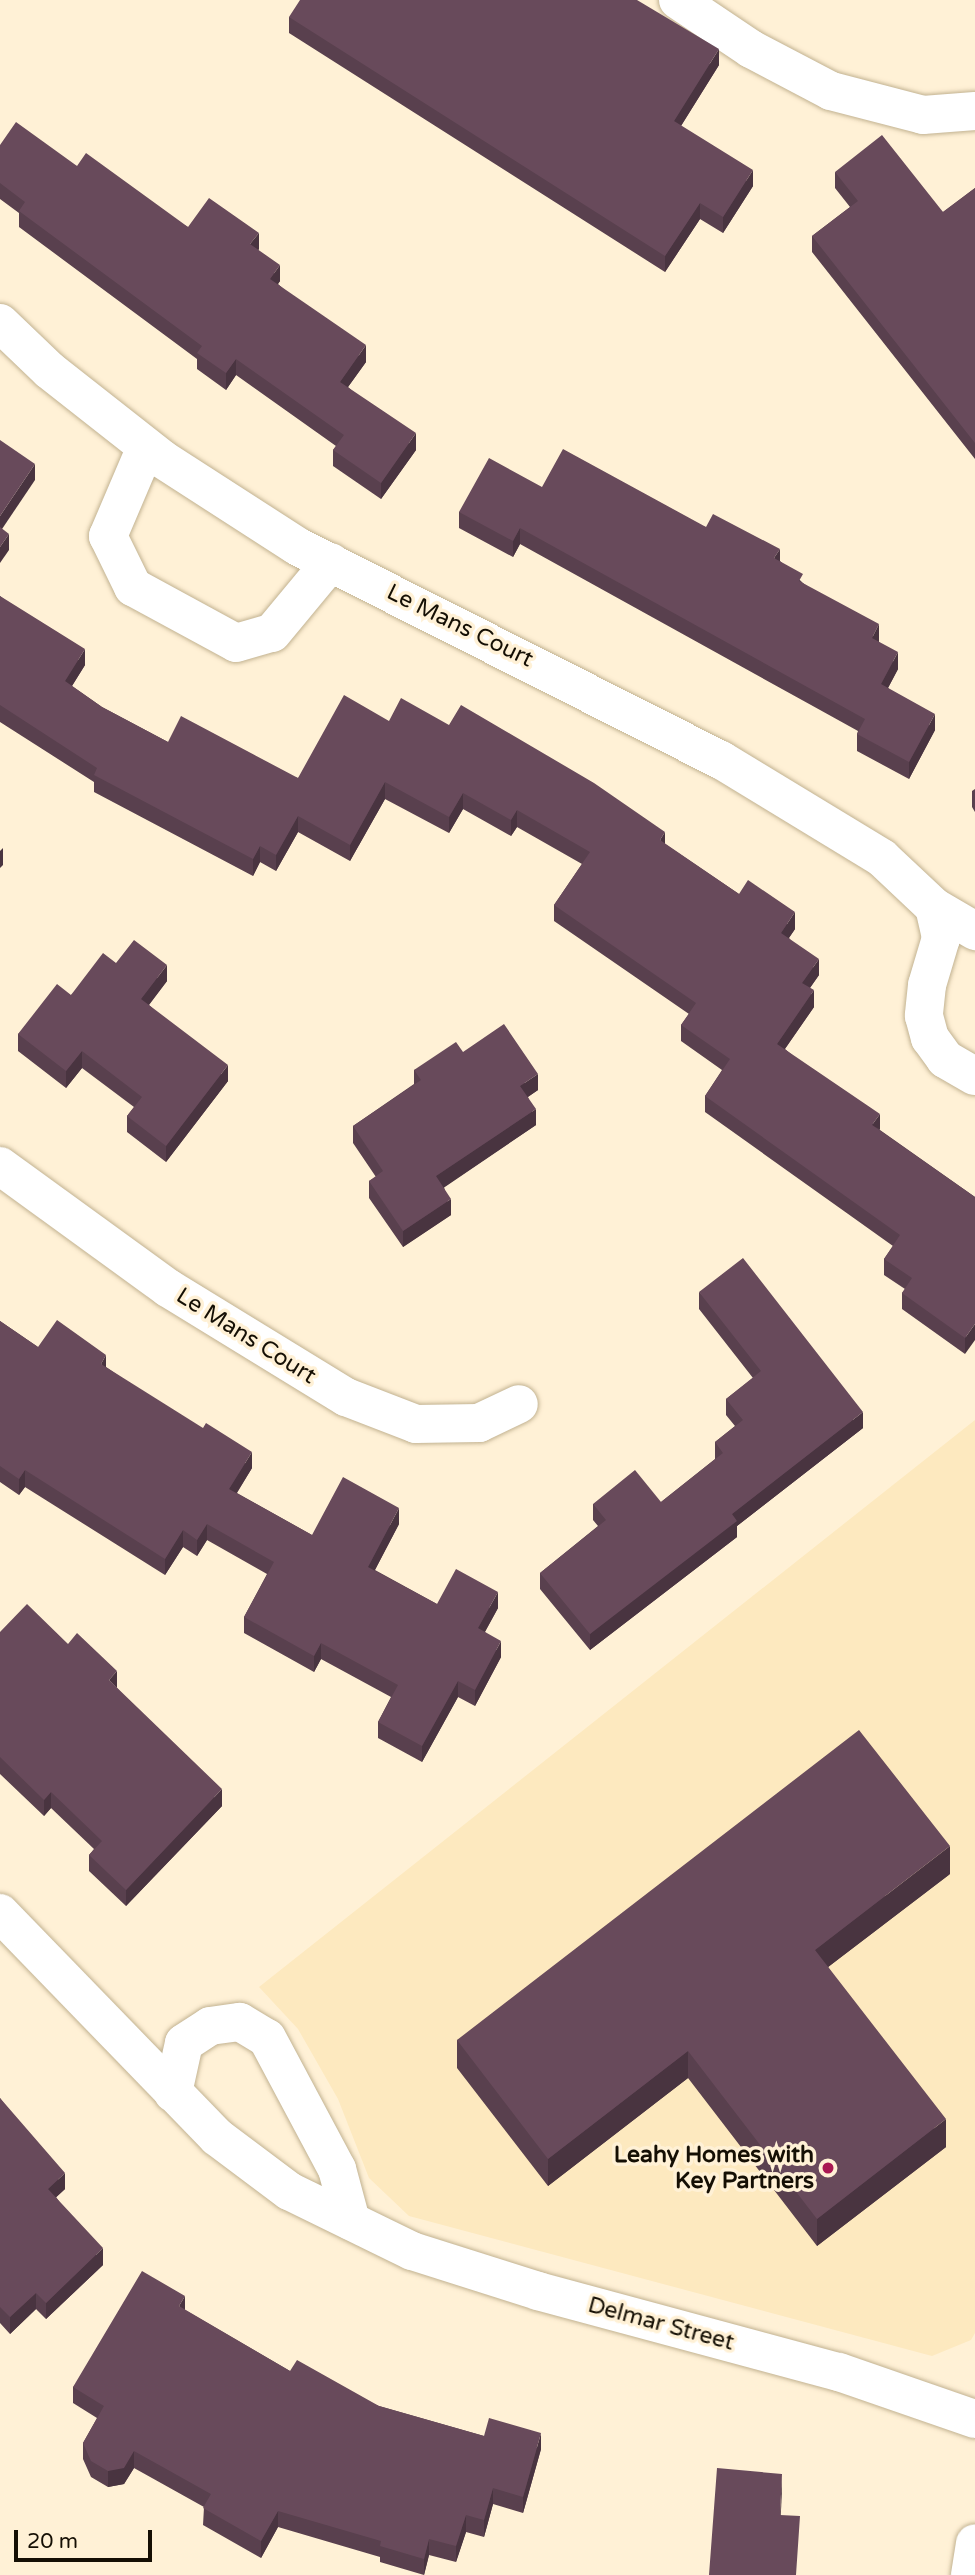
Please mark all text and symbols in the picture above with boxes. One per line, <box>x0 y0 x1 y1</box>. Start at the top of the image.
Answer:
street label: Le Mans Court <box>382 579 538 673</box>
street label: Le Mans Court <box>171 1282 321 1390</box>
place label: Leahy Homes with Key Partners <box>614 2141 814 2195</box>
marker: Leahy Homes with Key Partners <box>820 2160 836 2176</box>
street label: Delmar Street <box>585 2291 737 2357</box>
scale bar <box>18 2516 156 2560</box>
text: 20 m <box>27 2529 78 2554</box>

